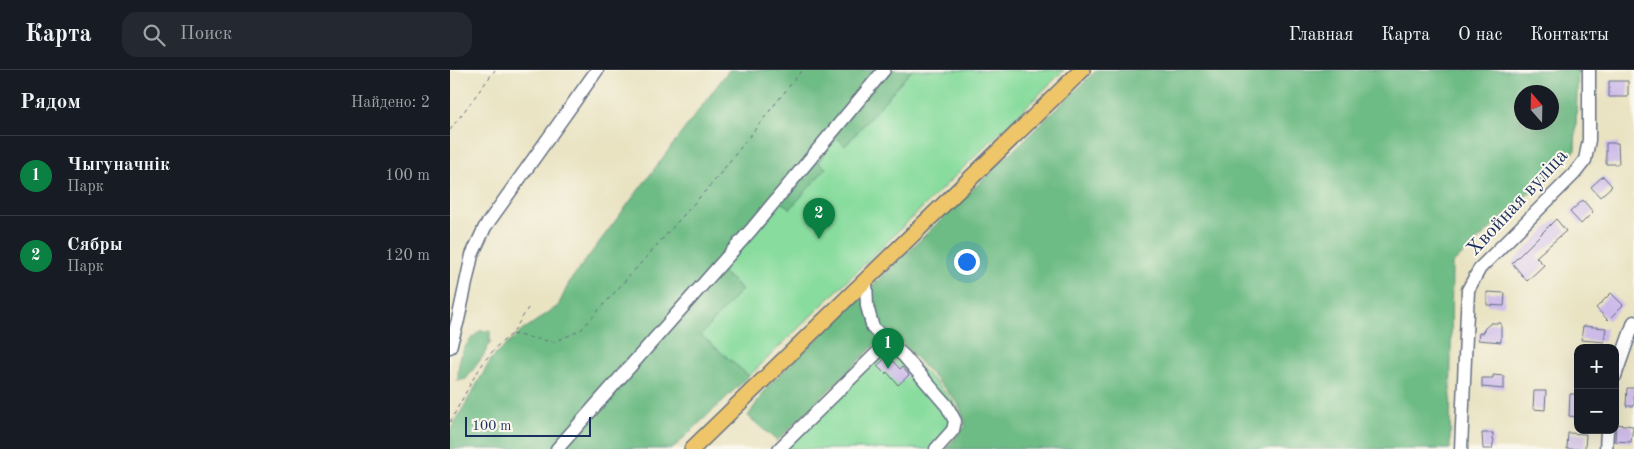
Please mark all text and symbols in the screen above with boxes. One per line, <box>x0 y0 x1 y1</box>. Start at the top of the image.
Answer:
search box <box>122 12 472 57</box>
icon: search <box>140 21 168 49</box>
text: Карта <box>25 23 92 47</box>
text: Поиск <box>180 25 232 44</box>
text: Главная <box>1289 26 1353 44</box>
text: Карта <box>1381 26 1430 44</box>
text: О нас <box>1458 26 1502 44</box>
text: Контакты <box>1530 26 1609 44</box>
north arrow <box>1514 85 1559 130</box>
text: Рядом <box>20 92 81 113</box>
text: Найдено: 2 <box>351 95 430 111</box>
street label: Хвойная вуліца <box>1464 146 1572 260</box>
text: Чыгуначнік <box>67 156 170 175</box>
text: 1 <box>31 168 41 184</box>
text: 100 m <box>385 168 430 184</box>
text: Парк <box>67 179 104 195</box>
pin: 2 <box>803 198 835 239</box>
text: Сябры <box>67 236 123 255</box>
text: 2 <box>31 248 41 264</box>
text: 120 m <box>385 248 430 264</box>
your location <box>954 249 980 275</box>
text: Парк <box>67 259 104 275</box>
pin: 1 <box>872 328 904 369</box>
map controls <box>1574 344 1619 434</box>
button: + <box>1574 344 1619 389</box>
button: − <box>1574 389 1619 434</box>
scale bar <box>465 414 591 437</box>
text: 100 m <box>472 419 511 433</box>

